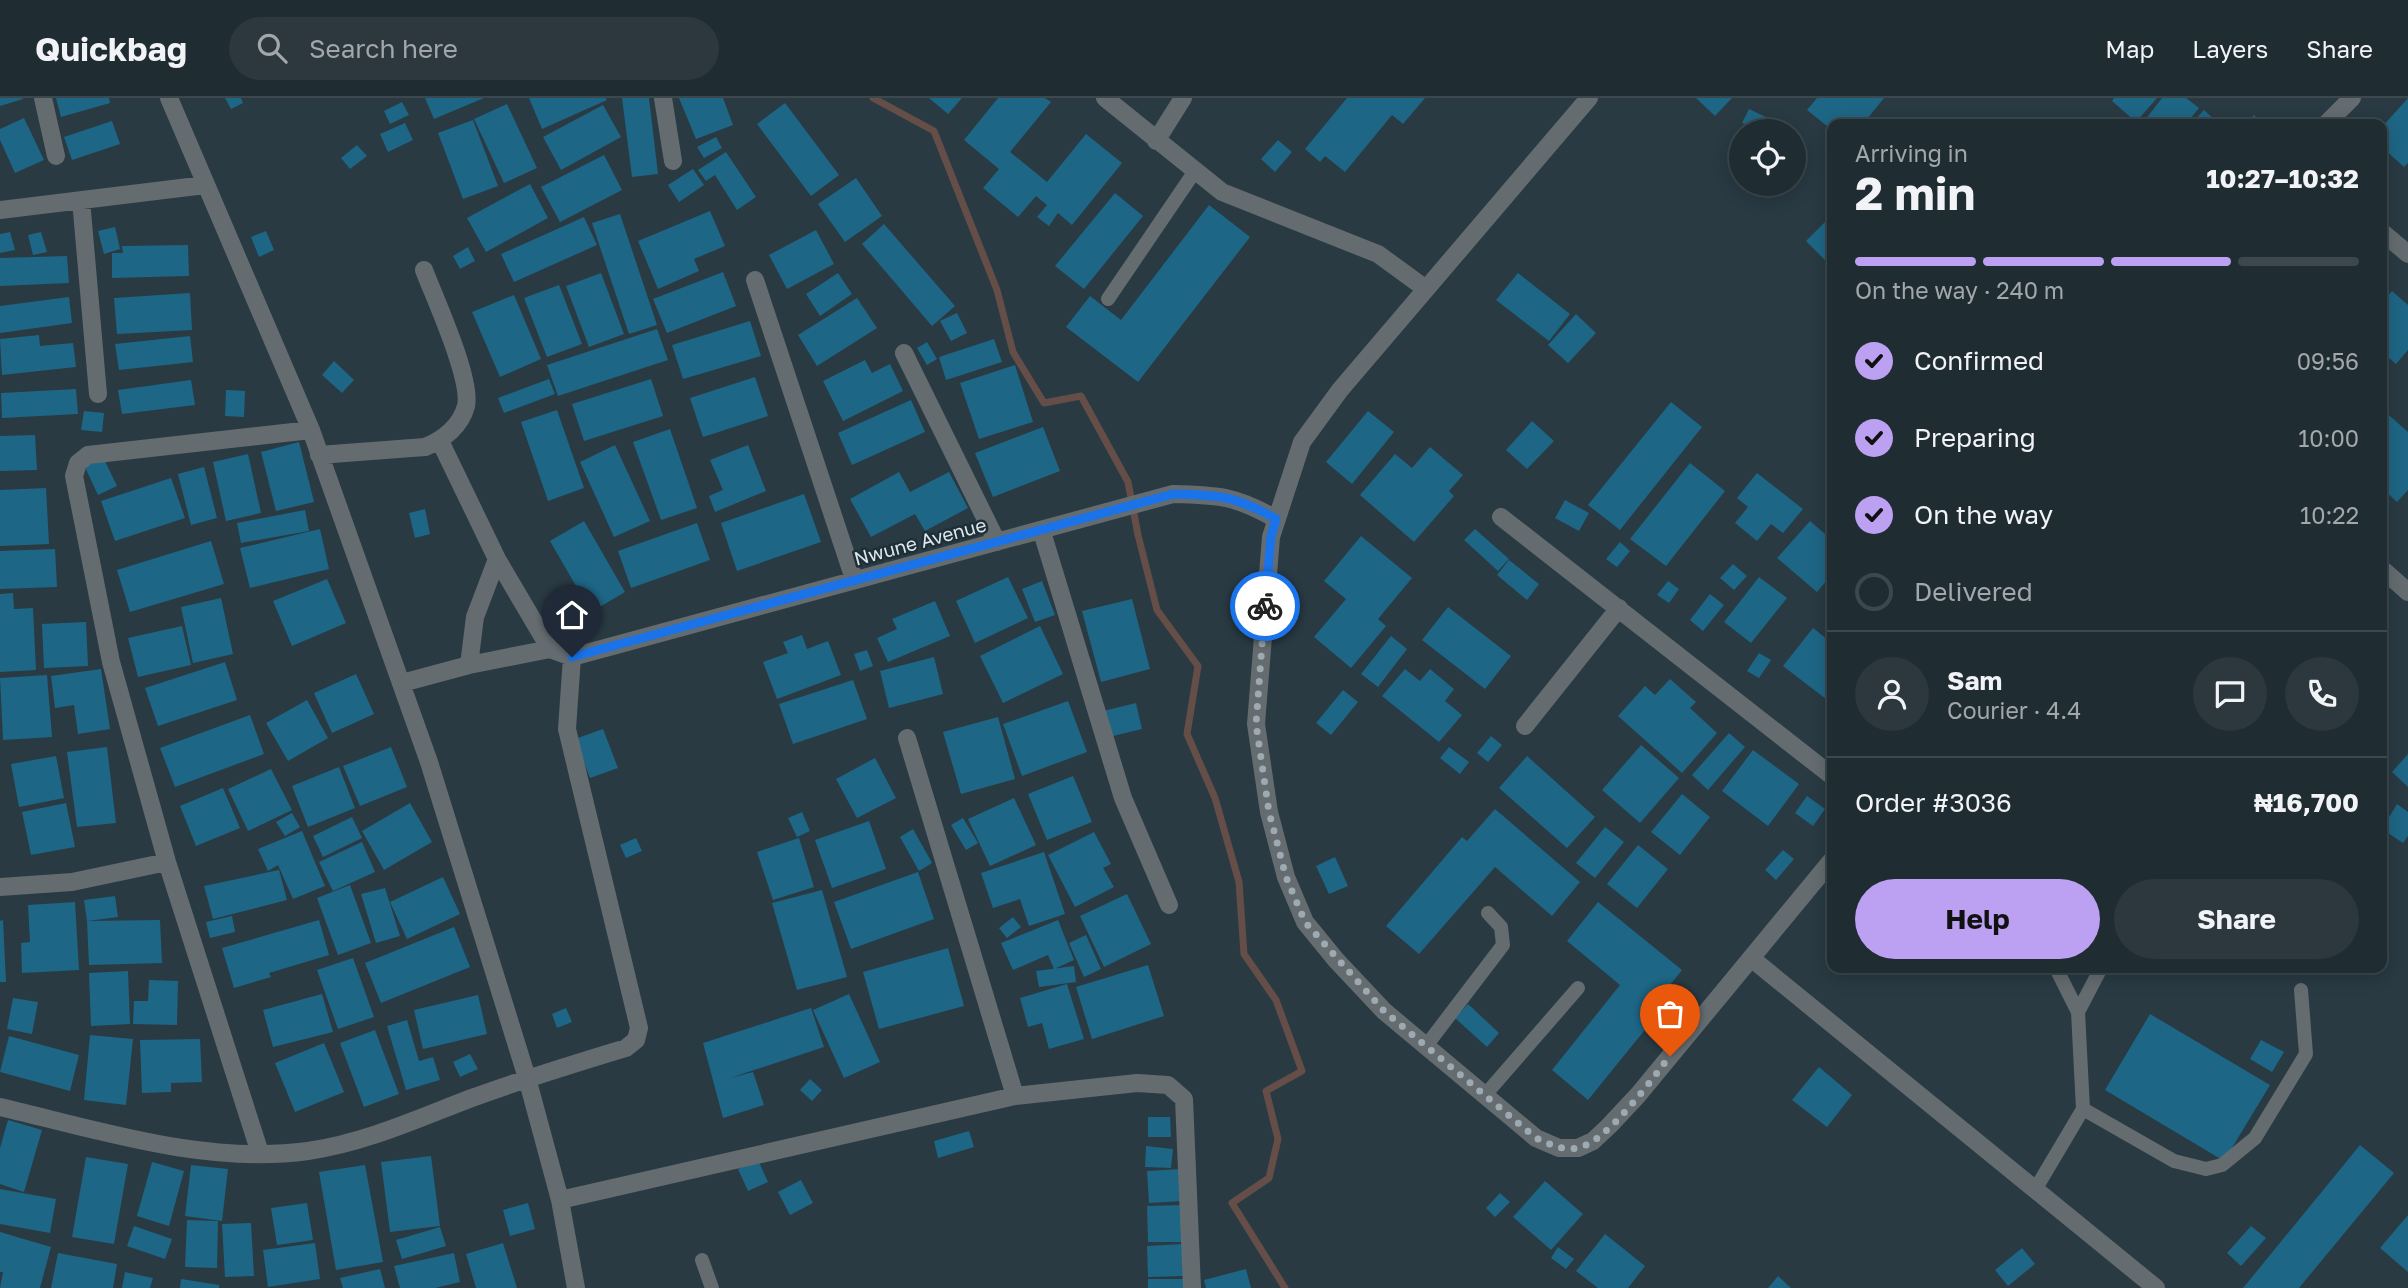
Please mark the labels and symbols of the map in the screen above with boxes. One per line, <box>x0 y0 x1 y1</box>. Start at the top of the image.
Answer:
street label: Nwune Avenue <box>851 512 989 570</box>
courier <box>1230 571 1300 641</box>
pin <box>542 585 602 657</box>
pin <box>1640 984 1700 1056</box>

